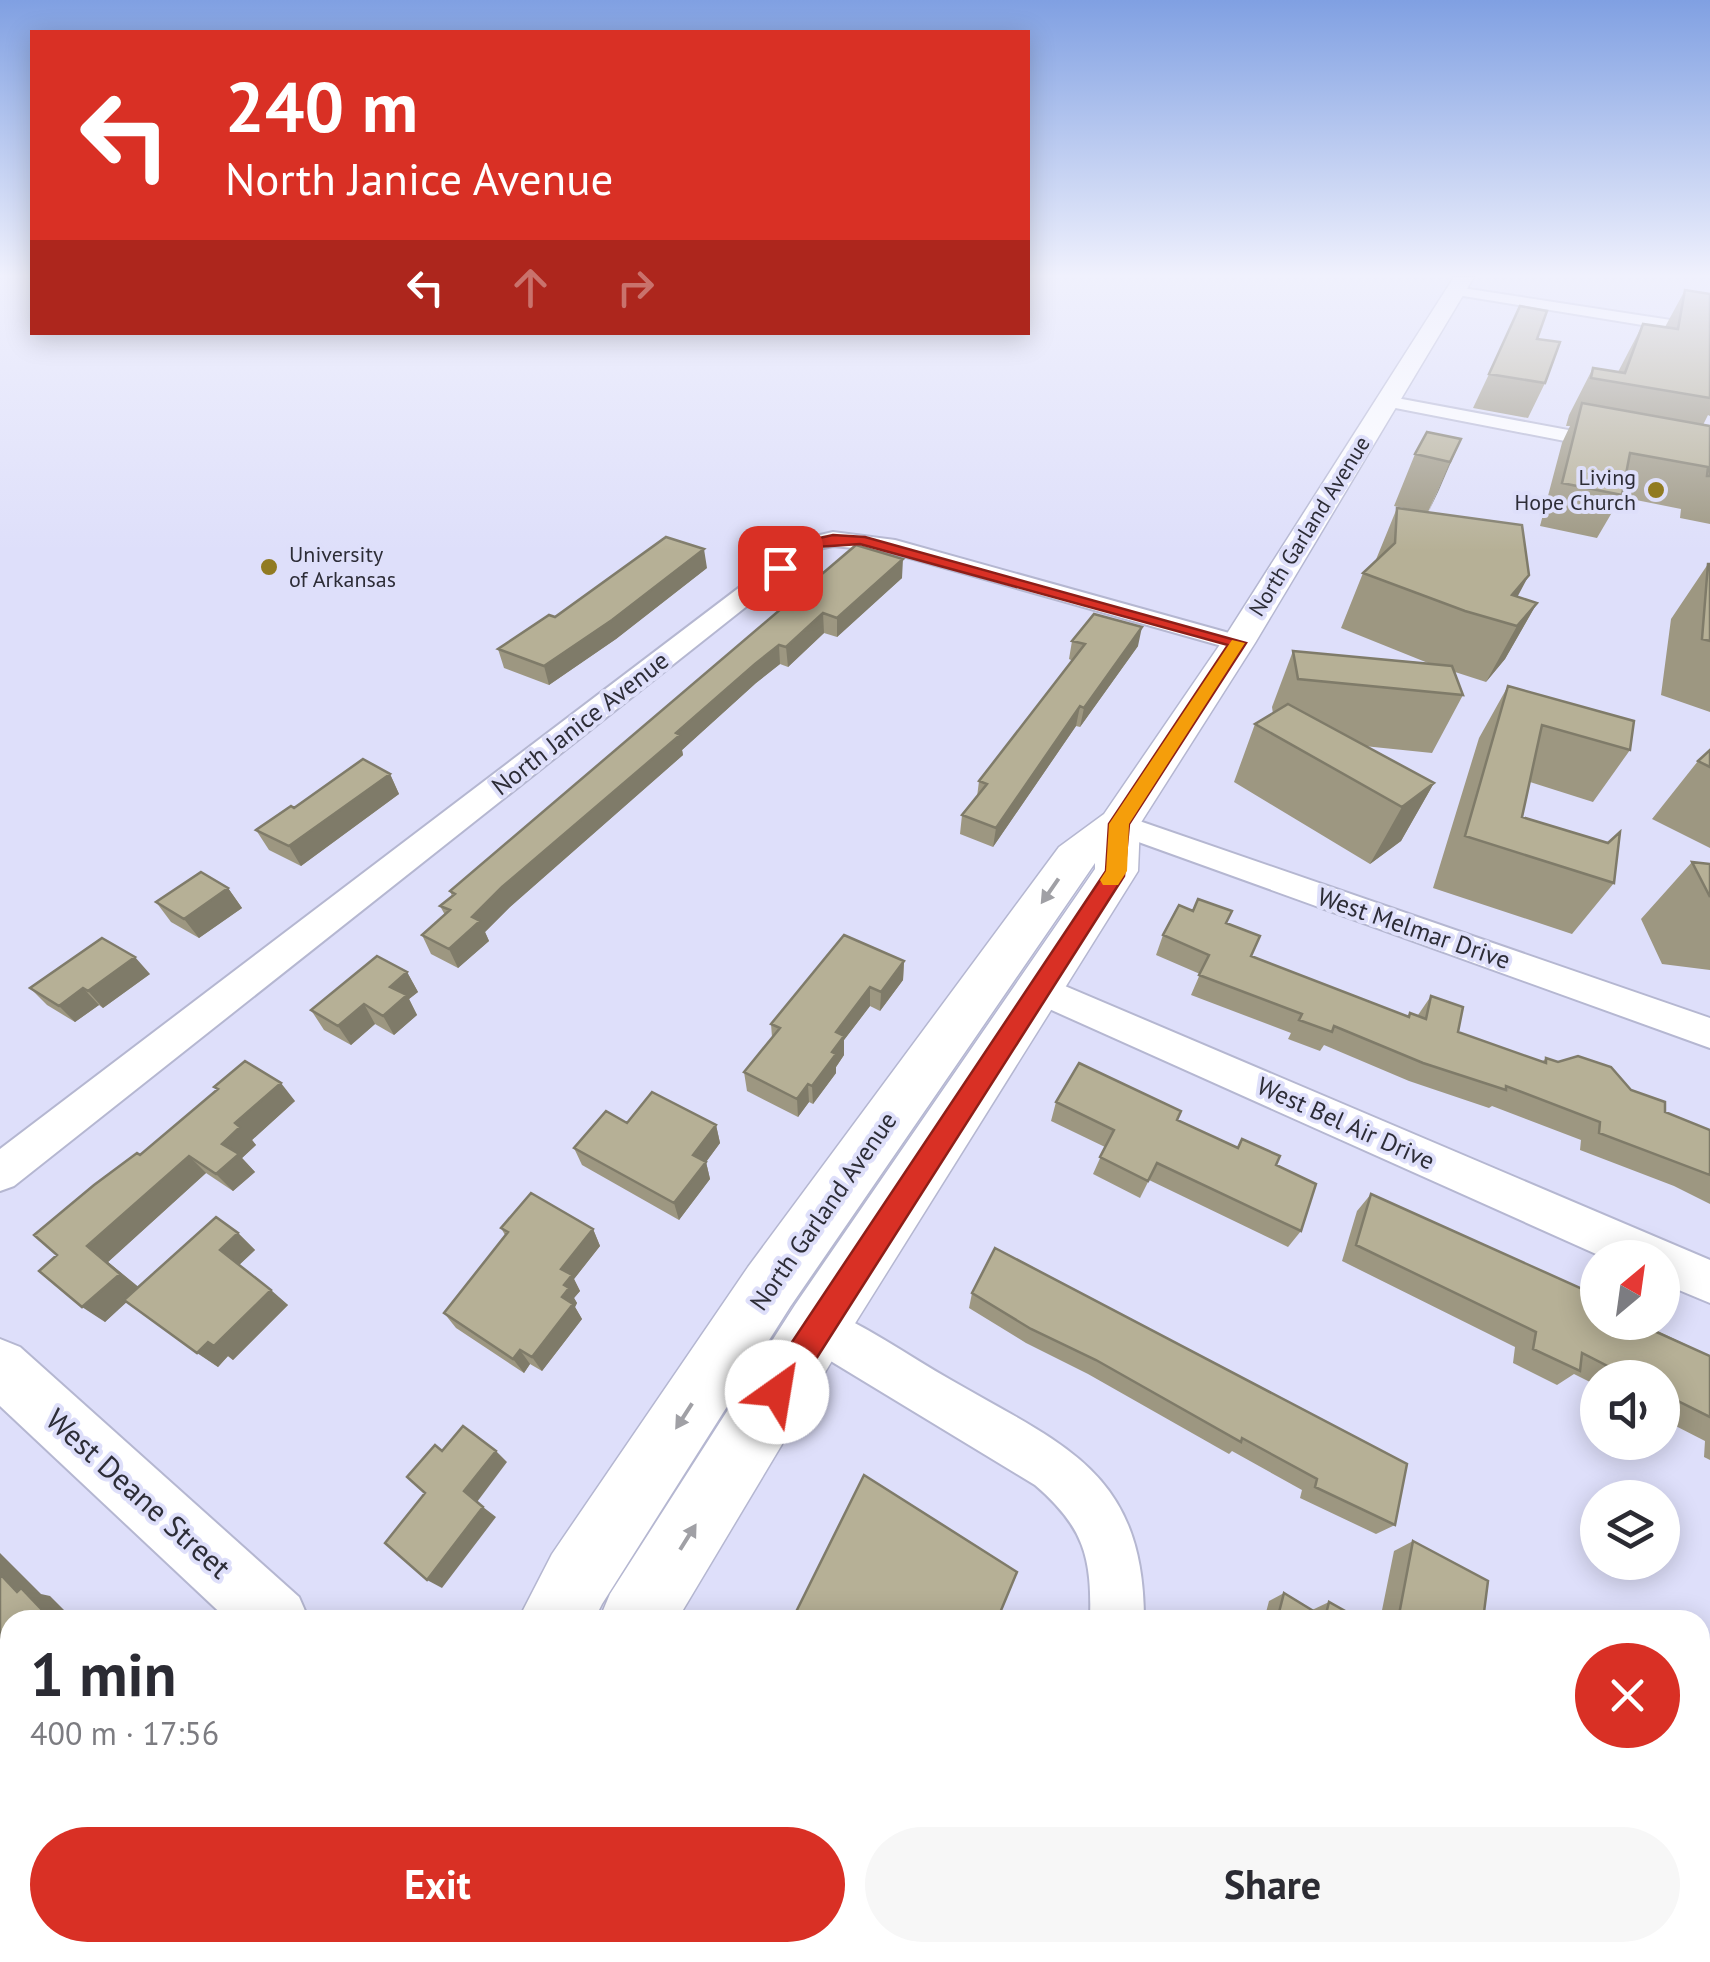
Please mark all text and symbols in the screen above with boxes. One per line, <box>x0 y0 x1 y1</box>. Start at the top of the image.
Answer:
text: 240 m <box>225 61 418 151</box>
icon: left <box>60 70 190 200</box>
text: North Janice Avenue <box>225 149 613 207</box>
icon: left <box>398 260 453 315</box>
icon: ahead <box>503 260 558 315</box>
icon: right <box>608 260 663 315</box>
street label: North Garland Avenue <box>1242 431 1376 621</box>
place label: Living Hope Church <box>1515 463 1636 516</box>
marker: Living Hope Church <box>1645 479 1667 501</box>
pin <box>738 526 823 611</box>
place label: University of Arkansas <box>289 540 396 593</box>
icon: arrive <box>753 541 808 596</box>
marker: University of Arkansas <box>258 556 280 578</box>
street label: North Janice Avenue <box>485 644 675 802</box>
one-way arrow <box>1041 877 1060 904</box>
street label: West Melmar Drive <box>1313 880 1515 976</box>
street label: West Bel Air Drive <box>1252 1070 1440 1176</box>
street label: North Garland Avenue <box>742 1105 904 1317</box>
north arrow <box>1580 1240 1680 1340</box>
map controls <box>1580 1240 1680 1580</box>
position arrow <box>725 1340 829 1444</box>
button: sound <box>1580 1360 1680 1460</box>
street label: West Deane Street <box>38 1400 240 1586</box>
one-way arrow <box>675 1402 694 1429</box>
button: layers <box>1580 1480 1680 1580</box>
one-way arrow <box>678 1523 696 1551</box>
text: 1 min <box>30 1635 176 1713</box>
button: close <box>1575 1643 1680 1748</box>
text: 400 m · 17:56 <box>30 1712 219 1754</box>
button: Exit <box>30 1827 845 1942</box>
button: Share <box>865 1827 1680 1942</box>

